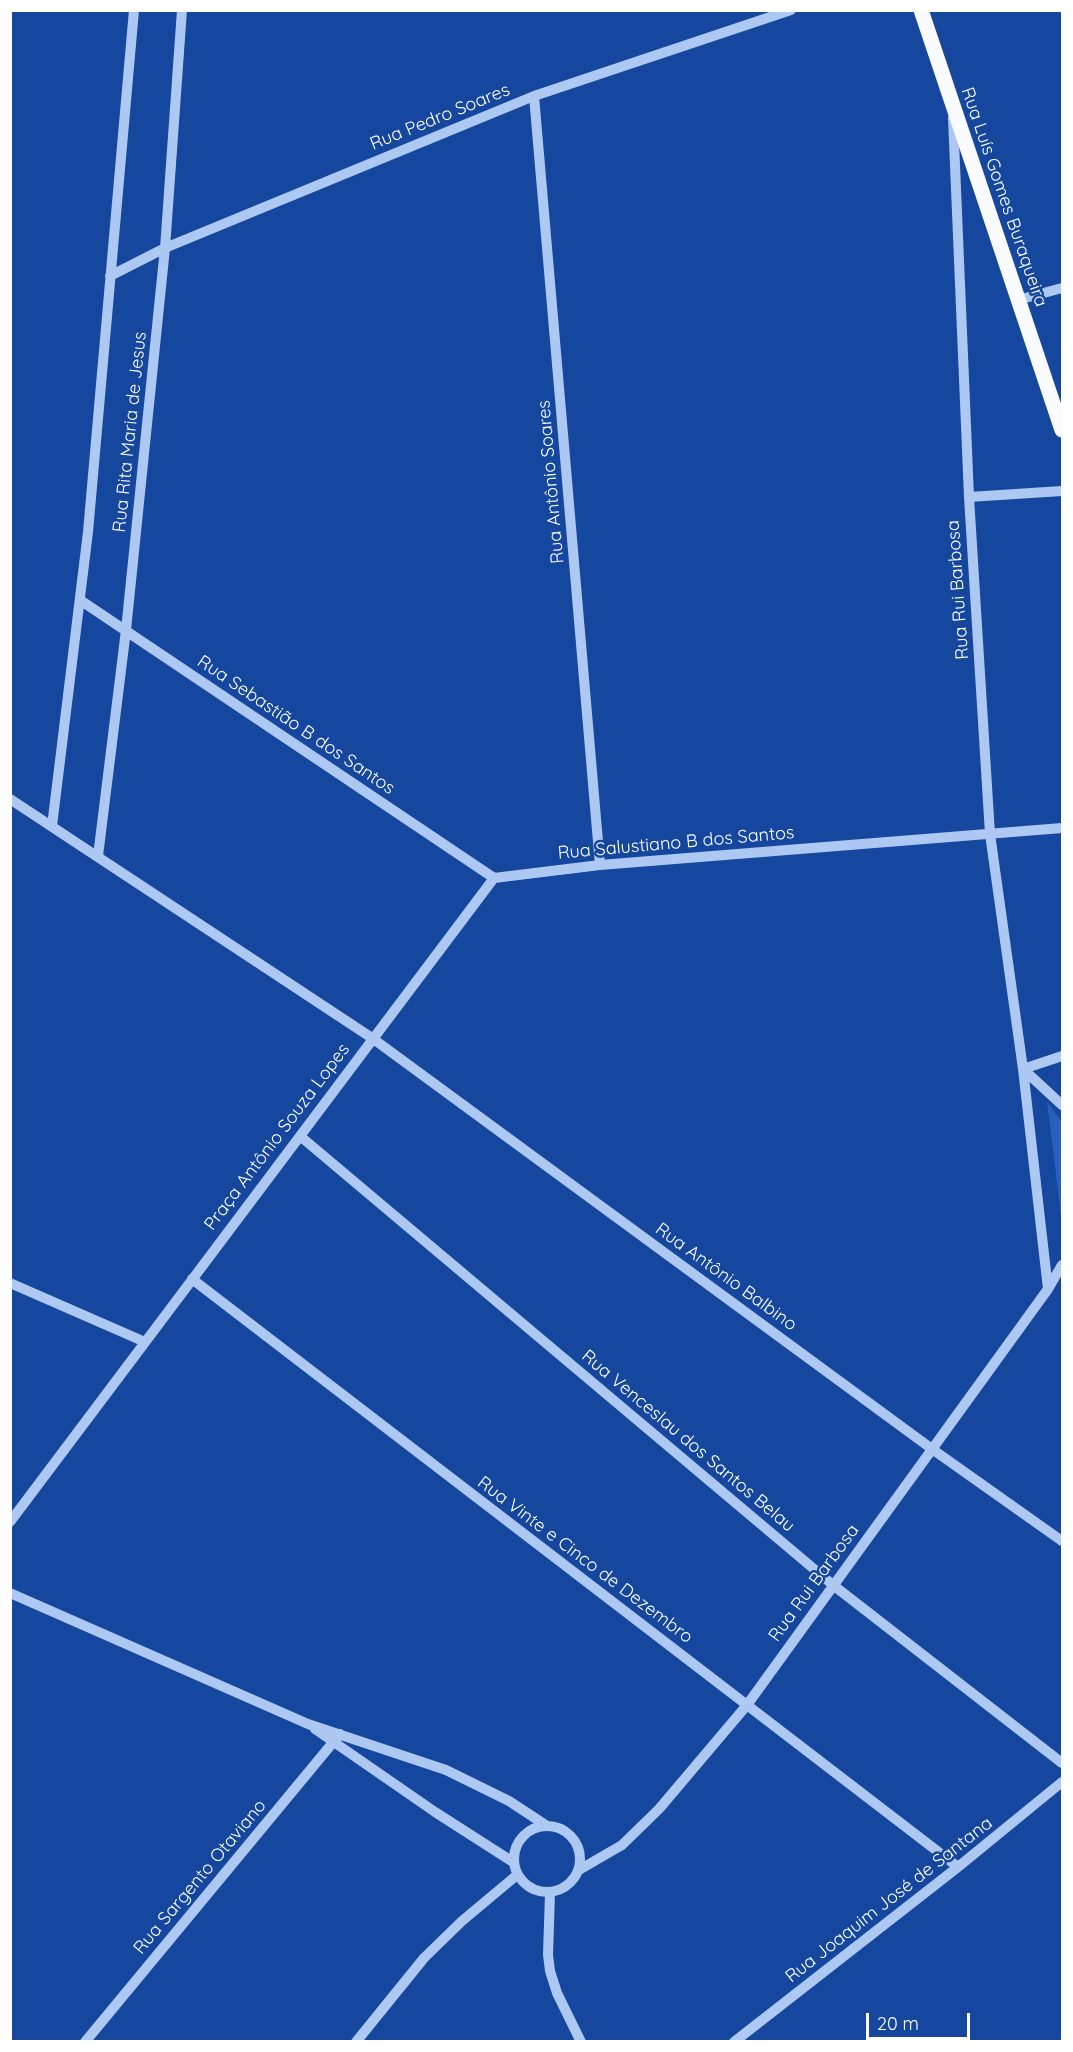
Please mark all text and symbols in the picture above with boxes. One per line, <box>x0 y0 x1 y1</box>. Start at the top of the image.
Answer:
street label: Rua Pedro Soares <box>367 79 513 155</box>
street label: Rua Luís Gomes Buraqueira <box>956 84 1052 310</box>
street label: Rua Rita Maria de Jesus <box>109 331 151 533</box>
street label: Rua Antônio Soares <box>533 399 569 565</box>
street label: Rua Rui Barbosa <box>942 520 974 660</box>
street label: Rua Sebastião B dos Santos <box>193 651 399 799</box>
street label: Rua Salustiano B dos Santos <box>557 822 795 864</box>
street label: Praça Antônio Souza Lopes <box>200 1039 354 1235</box>
street label: Rua Antônio Balbino <box>651 1218 801 1336</box>
street label: Rua Venceslau dos Santos Belau <box>577 1345 799 1537</box>
street label: Rua Vinte e Cinco de Dezembro <box>473 1472 697 1648</box>
street label: Rua Rui Barbosa <box>764 1520 864 1646</box>
street label: Rua Sargento Otaviano <box>129 1795 271 1959</box>
street label: Rua Joaquim José de Santana <box>781 1812 997 1988</box>
scale bar <box>869 2001 972 2039</box>
text: 20 m <box>877 2012 919 2035</box>

